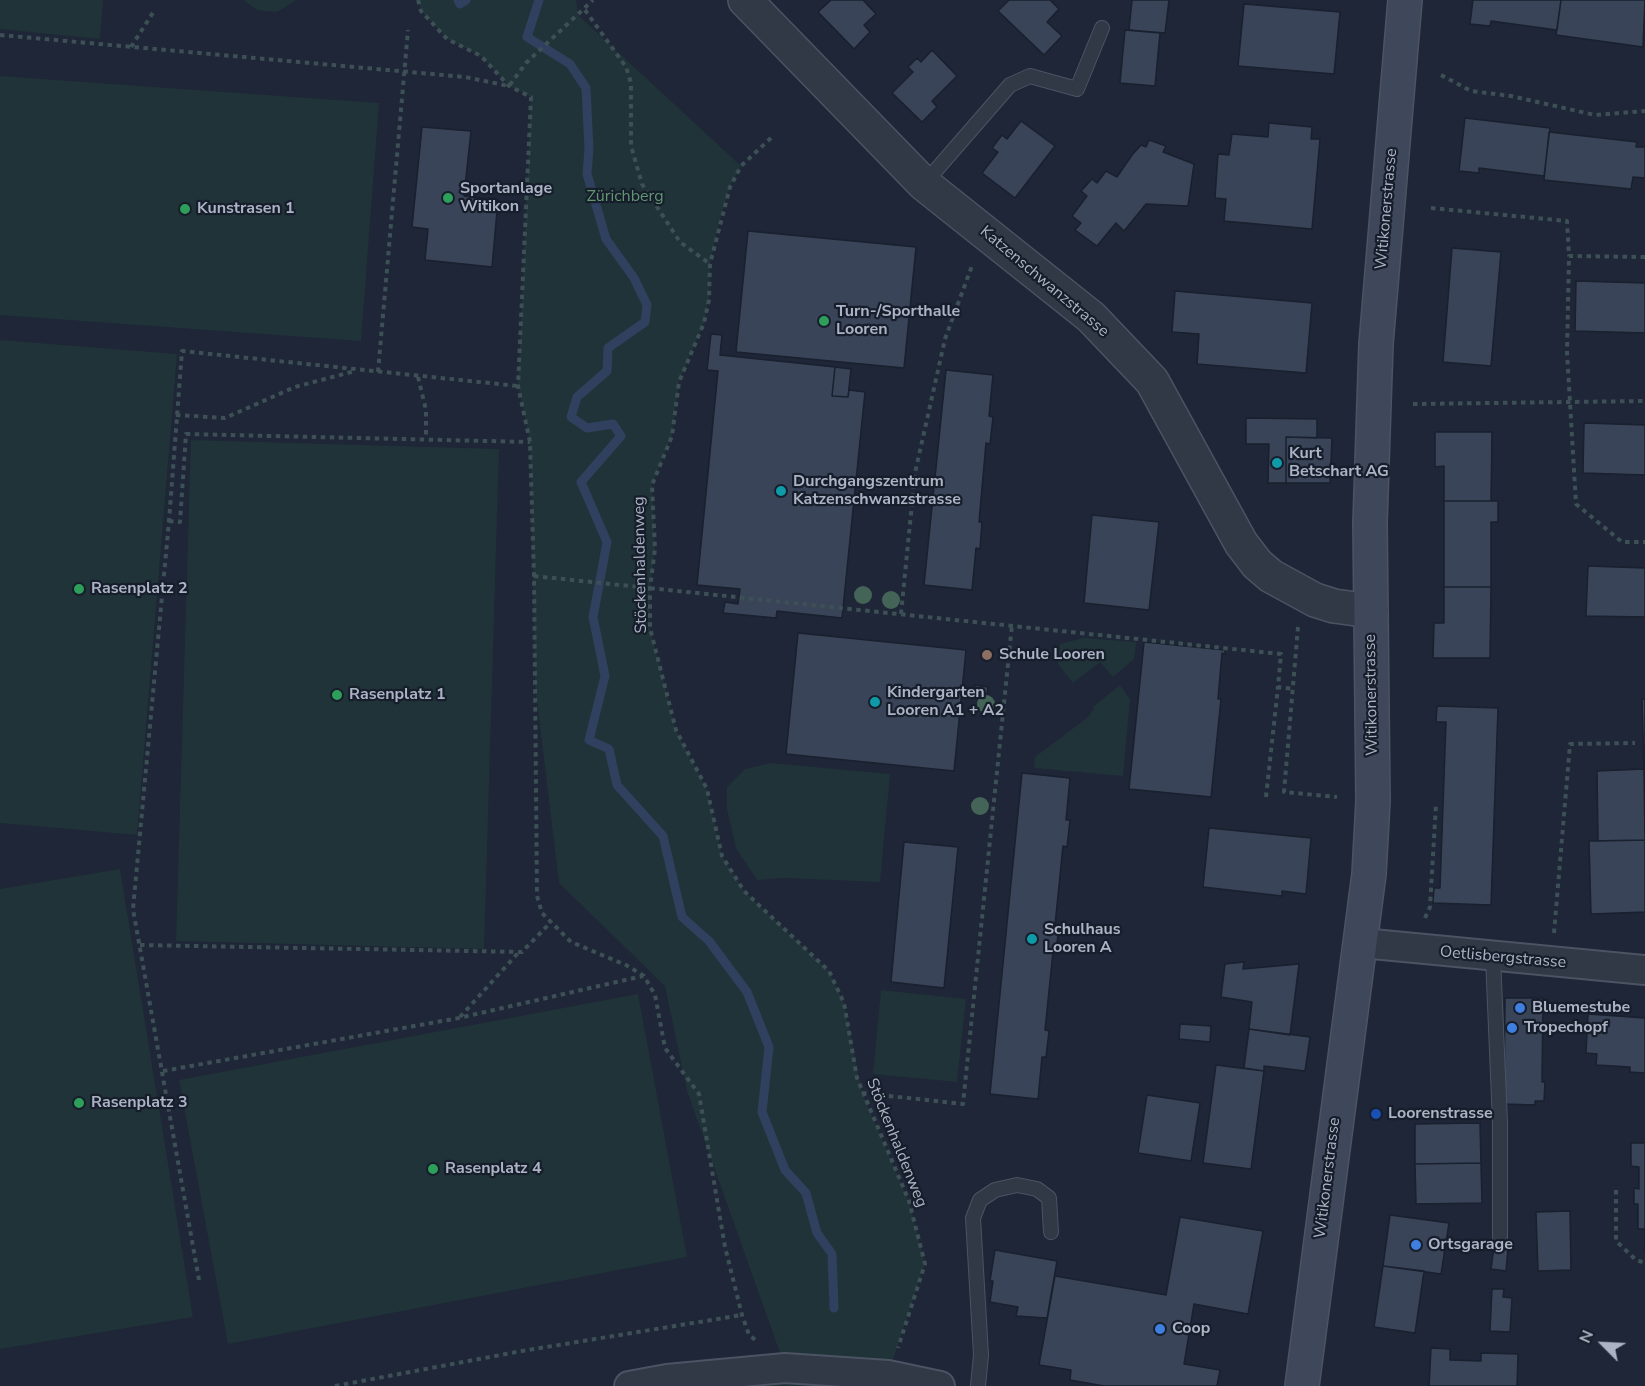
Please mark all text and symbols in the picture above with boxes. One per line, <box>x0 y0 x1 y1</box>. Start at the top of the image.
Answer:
street label: Witikonerstrasse <box>1372 147 1402 271</box>
place label: Sportanlage Witikon <box>460 179 552 217</box>
park label: Zürichberg <box>586 187 664 207</box>
marker: Sportanlage Witikon <box>441 191 455 205</box>
place label: Kunstrasen 1 <box>197 199 295 219</box>
marker: Kunstrasen 1 <box>178 202 192 216</box>
street label: Katzenschwanzstrasse <box>976 222 1112 342</box>
place label: Turn-/Sporthalle Looren <box>836 302 960 340</box>
marker: Turn-/Sporthalle Looren <box>817 314 831 328</box>
place label: Kurt Betschart AG <box>1289 444 1389 482</box>
marker: Kurt Betschart AG <box>1270 456 1284 470</box>
place label: Durchgangszentrum Katzenschwanzstrasse <box>793 472 961 510</box>
marker: Durchgangszentrum Katzenschwanzstrasse <box>774 484 788 498</box>
street label: Stöckenhaldenweg <box>630 496 652 634</box>
place label: Rasenplatz 2 <box>91 579 188 599</box>
marker: Rasenplatz 2 <box>72 582 86 596</box>
street label: Witikonerstrasse <box>1361 634 1383 756</box>
place label: Schule Looren <box>999 645 1105 665</box>
marker: Schule Looren <box>980 648 994 662</box>
place label: Kindergarten Looren A1 + A2 <box>887 683 1004 721</box>
place label: Rasenplatz 1 <box>349 685 446 705</box>
marker: Rasenplatz 1 <box>330 688 344 702</box>
marker: Kindergarten Looren A1 + A2 <box>868 695 882 709</box>
place label: Schulhaus Looren A <box>1044 920 1121 958</box>
marker: Schulhaus Looren A <box>1025 932 1039 946</box>
street label: Oetlisbergstrasse <box>1439 943 1567 973</box>
place label: Bluemestube <box>1532 998 1630 1018</box>
marker: Bluemestube <box>1513 1001 1527 1015</box>
place label: Tropechopf <box>1524 1018 1608 1038</box>
marker: Tropechopf <box>1505 1021 1519 1035</box>
street label: Stöckenhaldenweg <box>861 1076 931 1210</box>
place label: Rasenplatz 3 <box>91 1093 188 1113</box>
marker: Rasenplatz 3 <box>72 1096 86 1110</box>
place label: Loorenstrasse <box>1388 1104 1493 1124</box>
marker: Loorenstrasse <box>1369 1107 1383 1121</box>
street label: Witikonerstrasse <box>1311 1116 1345 1240</box>
place label: Rasenplatz 4 <box>445 1159 542 1179</box>
marker: Rasenplatz 4 <box>426 1162 440 1176</box>
place label: Ortsgarage <box>1428 1235 1513 1255</box>
marker: Ortsgarage <box>1409 1238 1423 1252</box>
north arrow <box>1573 1314 1633 1374</box>
place label: Coop <box>1172 1319 1210 1339</box>
marker: Coop <box>1153 1322 1167 1336</box>
text: N <box>1574 1327 1599 1347</box>

